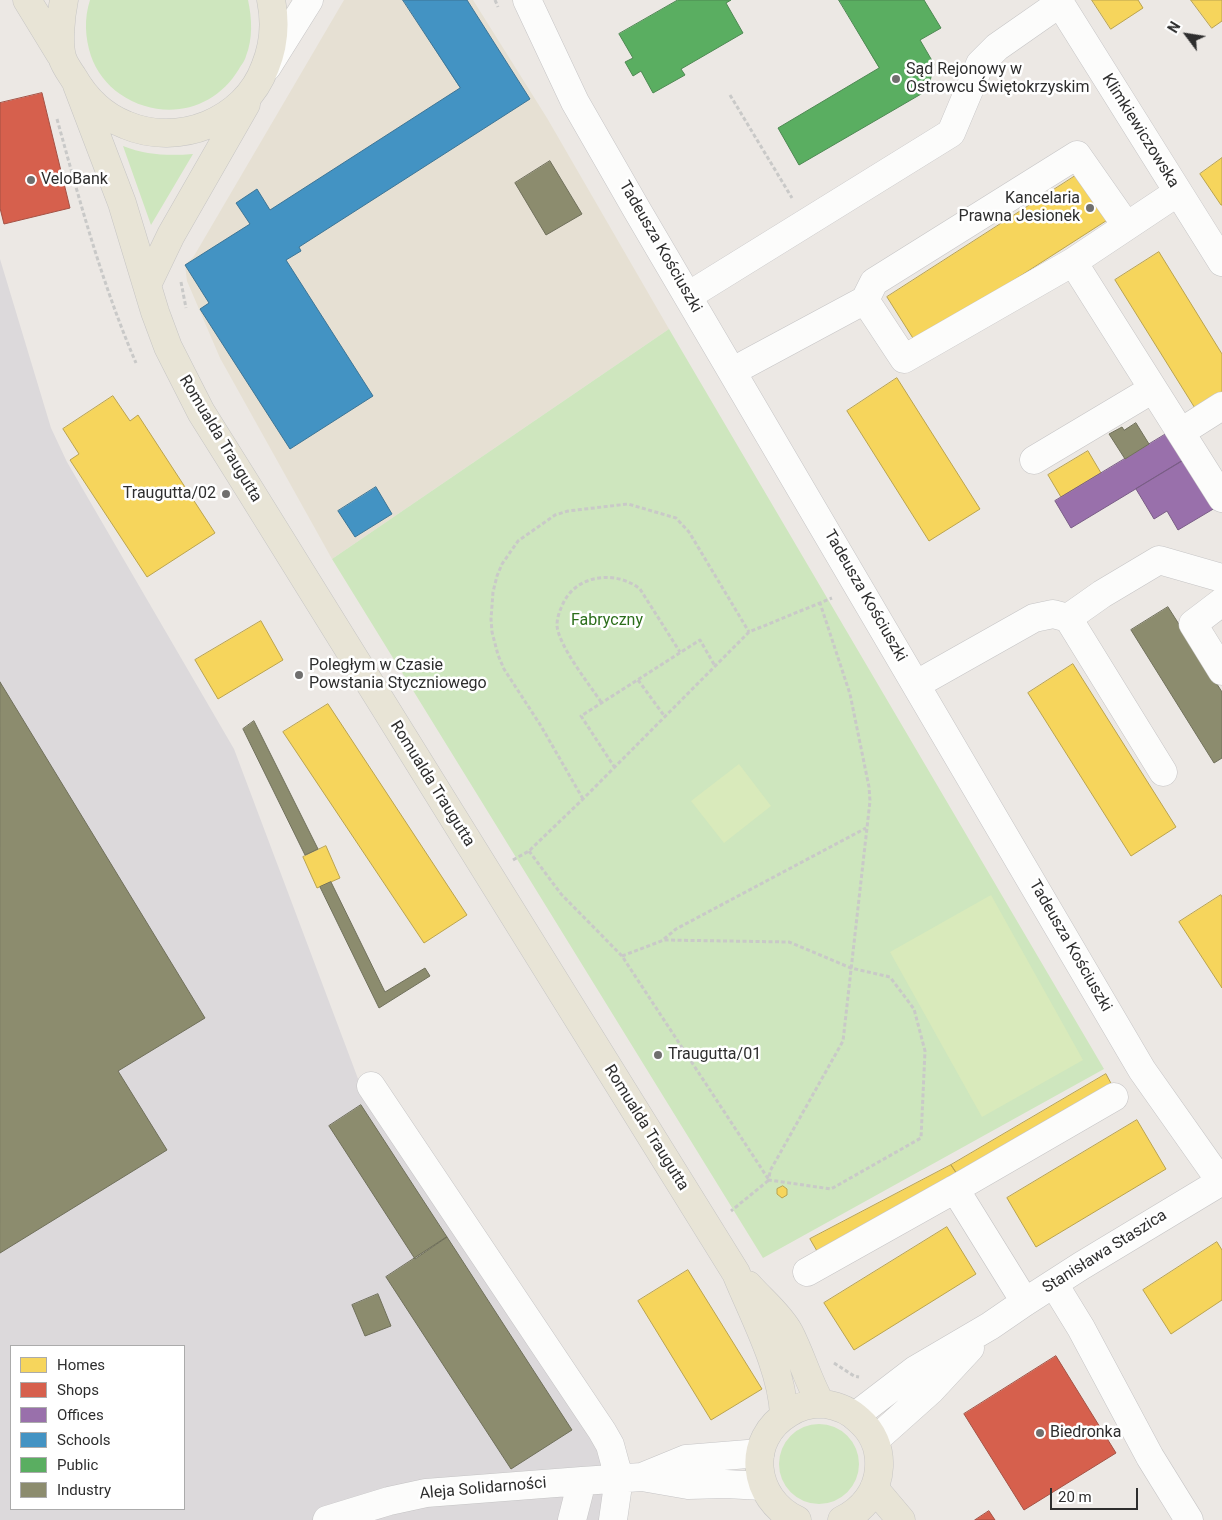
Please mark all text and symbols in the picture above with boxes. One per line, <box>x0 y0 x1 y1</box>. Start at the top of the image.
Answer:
north arrow <box>1162 10 1212 60</box>
text: N <box>1165 19 1184 36</box>
place label: Sąd Rejonowy w Ostrowcu Świętokrzyskim <box>906 60 1090 98</box>
street label: Klimkiewiczowska <box>1097 71 1183 191</box>
marker: Sąd Rejonowy w Ostrowcu Świętokrzyskim <box>890 73 902 85</box>
place label: VeloBank <box>41 170 108 190</box>
marker: VeloBank <box>25 174 37 186</box>
street label: Tadeusza Kościuszki <box>614 178 706 316</box>
place label: Kancelaria Prawna Jesionek <box>959 189 1080 227</box>
marker: Kancelaria Prawna Jesionek <box>1084 202 1096 214</box>
street label: Romualda Traugutta <box>175 372 265 506</box>
place label: Traugutta/02 <box>123 484 216 504</box>
marker: Traugutta/02 <box>220 488 232 500</box>
street label: Tadeusza Kościuszki <box>819 527 911 665</box>
park label: Fabryczny <box>571 611 643 631</box>
place label: Poległym w Czasie Powstania Styczniowego <box>309 656 487 694</box>
marker: Poległym w Czasie Powstania Styczniowego <box>293 669 305 681</box>
street label: Romualda Traugutta <box>386 718 478 850</box>
street label: Tadeusza Kościuszki <box>1024 877 1116 1015</box>
place label: Traugutta/01 <box>668 1045 761 1065</box>
marker: Traugutta/01 <box>652 1049 664 1061</box>
street label: Romualda Traugutta <box>600 1062 692 1194</box>
street label: Stanisława Staszica <box>1039 1206 1171 1298</box>
legend <box>10 1345 185 1510</box>
text: Homes <box>57 1356 105 1374</box>
text: Shops <box>57 1381 99 1399</box>
text: Offices <box>57 1406 104 1424</box>
place label: Biedronka <box>1050 1423 1121 1443</box>
marker: Biedronka <box>1034 1427 1046 1439</box>
text: Schools <box>57 1431 111 1449</box>
text: Public <box>57 1456 98 1474</box>
street label: Aleja Solidarności <box>419 1474 547 1504</box>
scale bar <box>1052 1478 1140 1510</box>
text: Industry <box>57 1481 111 1499</box>
text: 20 m <box>1058 1488 1092 1506</box>

